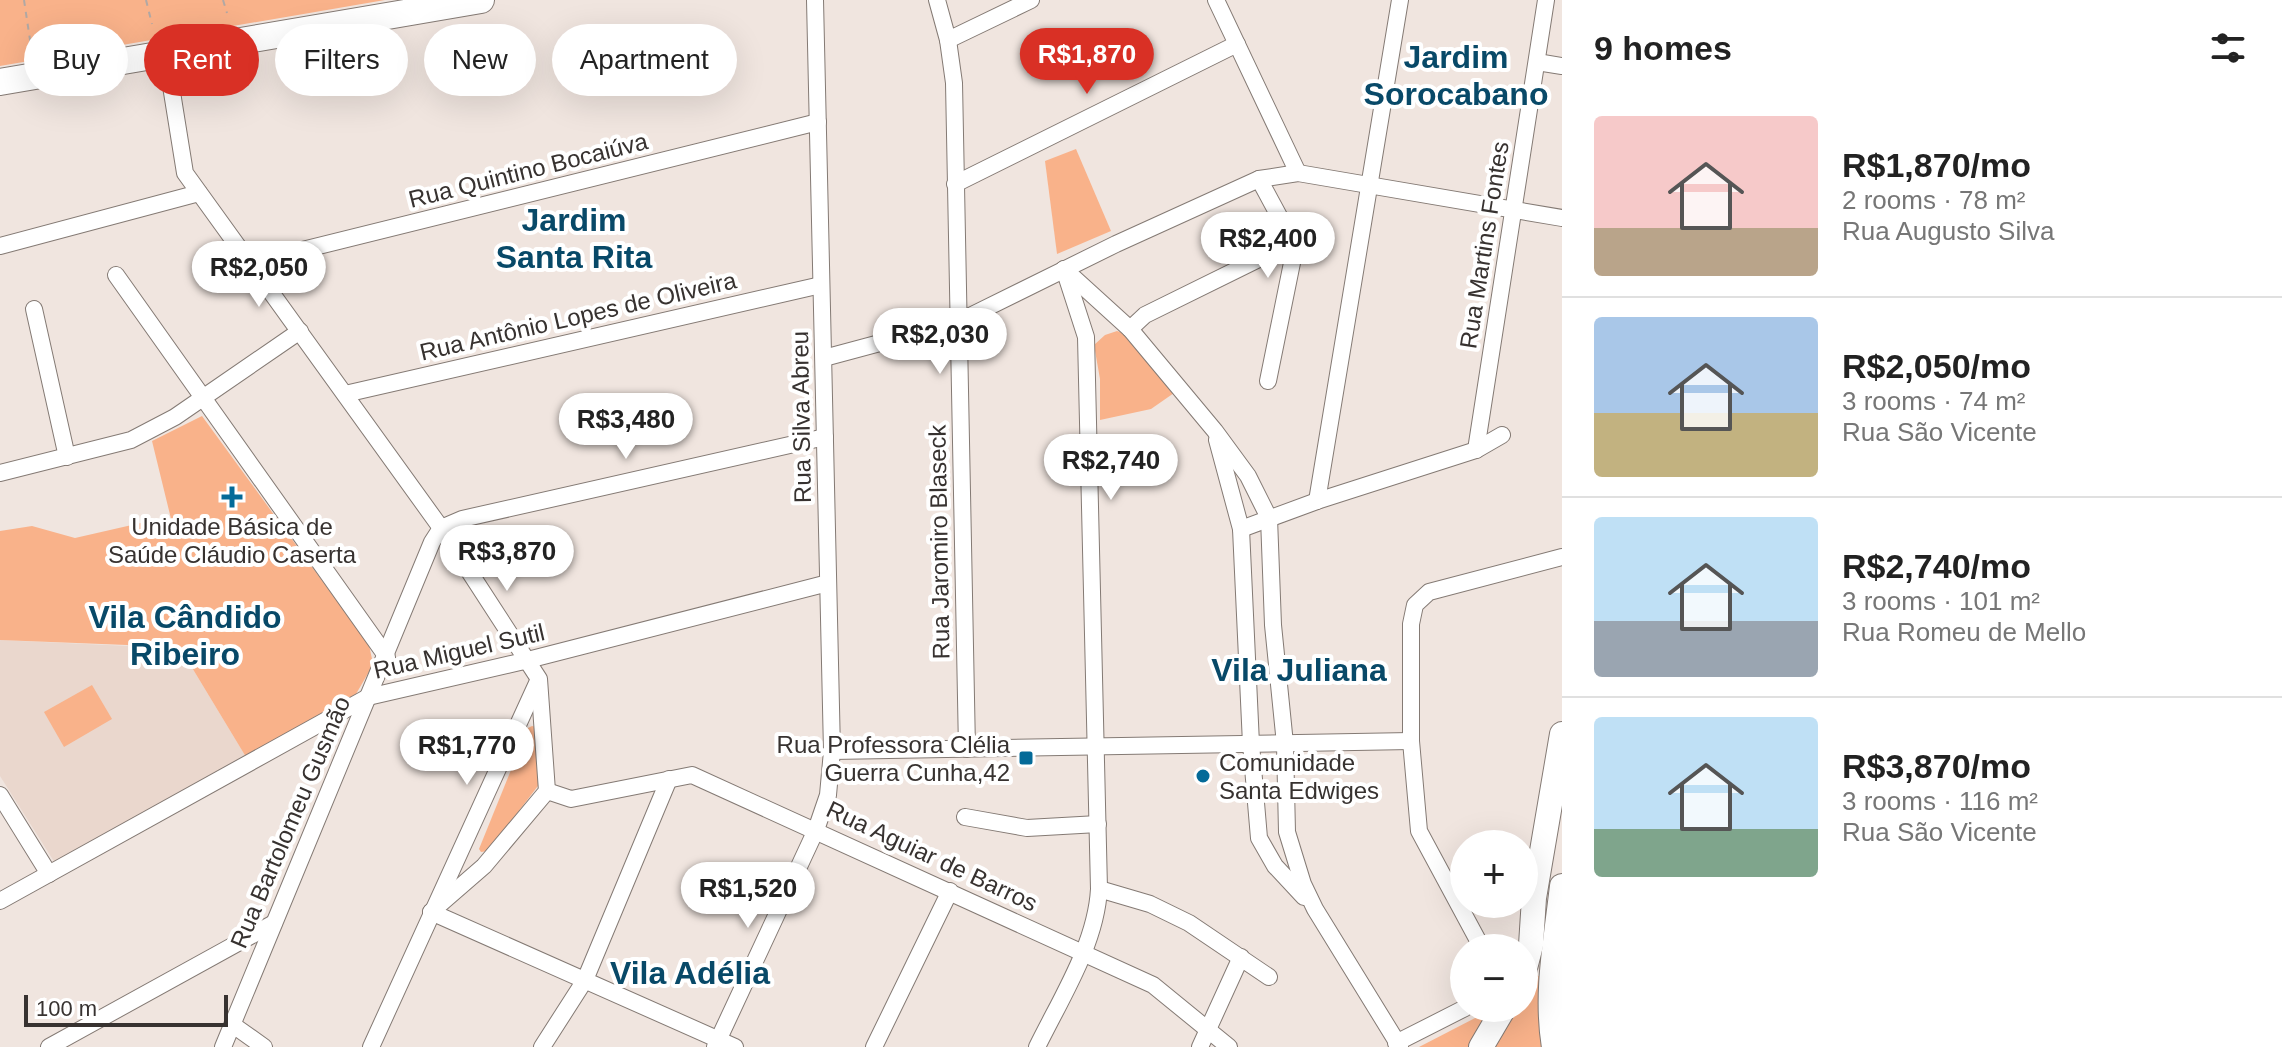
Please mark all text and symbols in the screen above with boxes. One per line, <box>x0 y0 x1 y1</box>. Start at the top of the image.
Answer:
chip: Buy <box>24 24 128 96</box>
chip: Rent <box>144 24 259 96</box>
chip: Filters <box>275 24 408 96</box>
chip: New <box>424 24 536 96</box>
chip: Apartment <box>552 24 737 96</box>
icon: filters <box>2206 26 2250 70</box>
pin: R$1,870 <box>1013 28 1161 96</box>
text: 9 homes <box>1594 29 1732 67</box>
text: R$1,870 <box>1038 39 1136 69</box>
district label: Jardim Sorocabano <box>1364 39 1548 112</box>
street label: Rua Quintino Bocaiúva <box>406 127 651 213</box>
street label: Rua Martins Fontes <box>1454 139 1514 351</box>
text: R$1,870/mo <box>1842 146 2031 184</box>
icon: home <box>1658 148 1754 244</box>
text: 2 rooms · 78 m² <box>1842 185 2026 215</box>
district label: Jardim Santa Rita <box>496 202 652 275</box>
pin: R$2,400 <box>1194 212 1342 280</box>
text: Rua Augusto Silva <box>1842 216 2054 246</box>
text: R$2,400 <box>1219 223 1317 253</box>
pin: R$2,050 <box>185 241 333 309</box>
text: R$2,050 <box>210 252 308 282</box>
street label: Rua Antônio Lopes de Oliveira <box>417 266 740 366</box>
pin: R$2,030 <box>866 308 1014 376</box>
text: R$2,030 <box>891 319 989 349</box>
street label: Rua Silva Abreu <box>786 331 816 503</box>
text: R$2,050/mo <box>1842 347 2031 385</box>
icon: home <box>1658 349 1754 445</box>
text: 3 rooms · 74 m² <box>1842 386 2026 416</box>
pin: R$3,480 <box>552 393 700 461</box>
text: R$3,480 <box>577 404 675 434</box>
text: Rua São Vicente <box>1842 417 2037 447</box>
street label: Rua Jaromiro Blaseck <box>923 423 955 660</box>
pin: R$2,740 <box>1037 434 1185 502</box>
text: R$2,740 <box>1062 445 1160 475</box>
marker: Unidade Básica de Saúde Cláudio Caserta <box>221 486 243 508</box>
place label: Unidade Básica de Saúde Cláudio Caserta <box>108 513 357 568</box>
pin: R$3,870 <box>433 525 581 593</box>
text: R$3,870 <box>458 536 556 566</box>
text: R$2,740/mo <box>1842 547 2031 585</box>
icon: home <box>1658 549 1754 645</box>
text: 3 rooms · 101 m² <box>1842 586 2040 616</box>
district label: Vila Cândido Ribeiro <box>88 599 282 672</box>
text: Rua Romeu de Mello <box>1842 617 2086 647</box>
street label: Rua Miguel Sutil <box>371 618 547 684</box>
district label: Vila Juliana <box>1211 652 1387 688</box>
street label: Rua Bartolomeu Gusmão <box>225 692 355 952</box>
pin: R$1,770 <box>393 719 541 787</box>
text: R$1,770 <box>418 730 516 760</box>
place label: Rua Professora Clélia Guerra Cunha,42 <box>777 731 1011 786</box>
text: R$3,870/mo <box>1842 747 2031 785</box>
marker: Rua Professora Clélia Guerra Cunha,42 <box>1017 749 1035 767</box>
place label: Comunidade Santa Edwiges <box>1219 749 1379 804</box>
icon: home <box>1658 749 1754 845</box>
marker: Comunidade Santa Edwiges <box>1194 767 1212 785</box>
text: 3 rooms · 116 m² <box>1842 786 2038 816</box>
street label: Rua Aguiar de Barros <box>822 795 1042 917</box>
text: Rua São Vicente <box>1842 817 2037 847</box>
map controls <box>1450 830 1538 1022</box>
button: + <box>1450 830 1538 918</box>
pin: R$1,520 <box>674 862 822 930</box>
text: R$1,520 <box>699 873 797 903</box>
button: − <box>1450 934 1538 1022</box>
district label: Vila Adélia <box>610 955 770 991</box>
scale bar <box>24 991 228 1027</box>
text: 100 m <box>36 996 97 1021</box>

